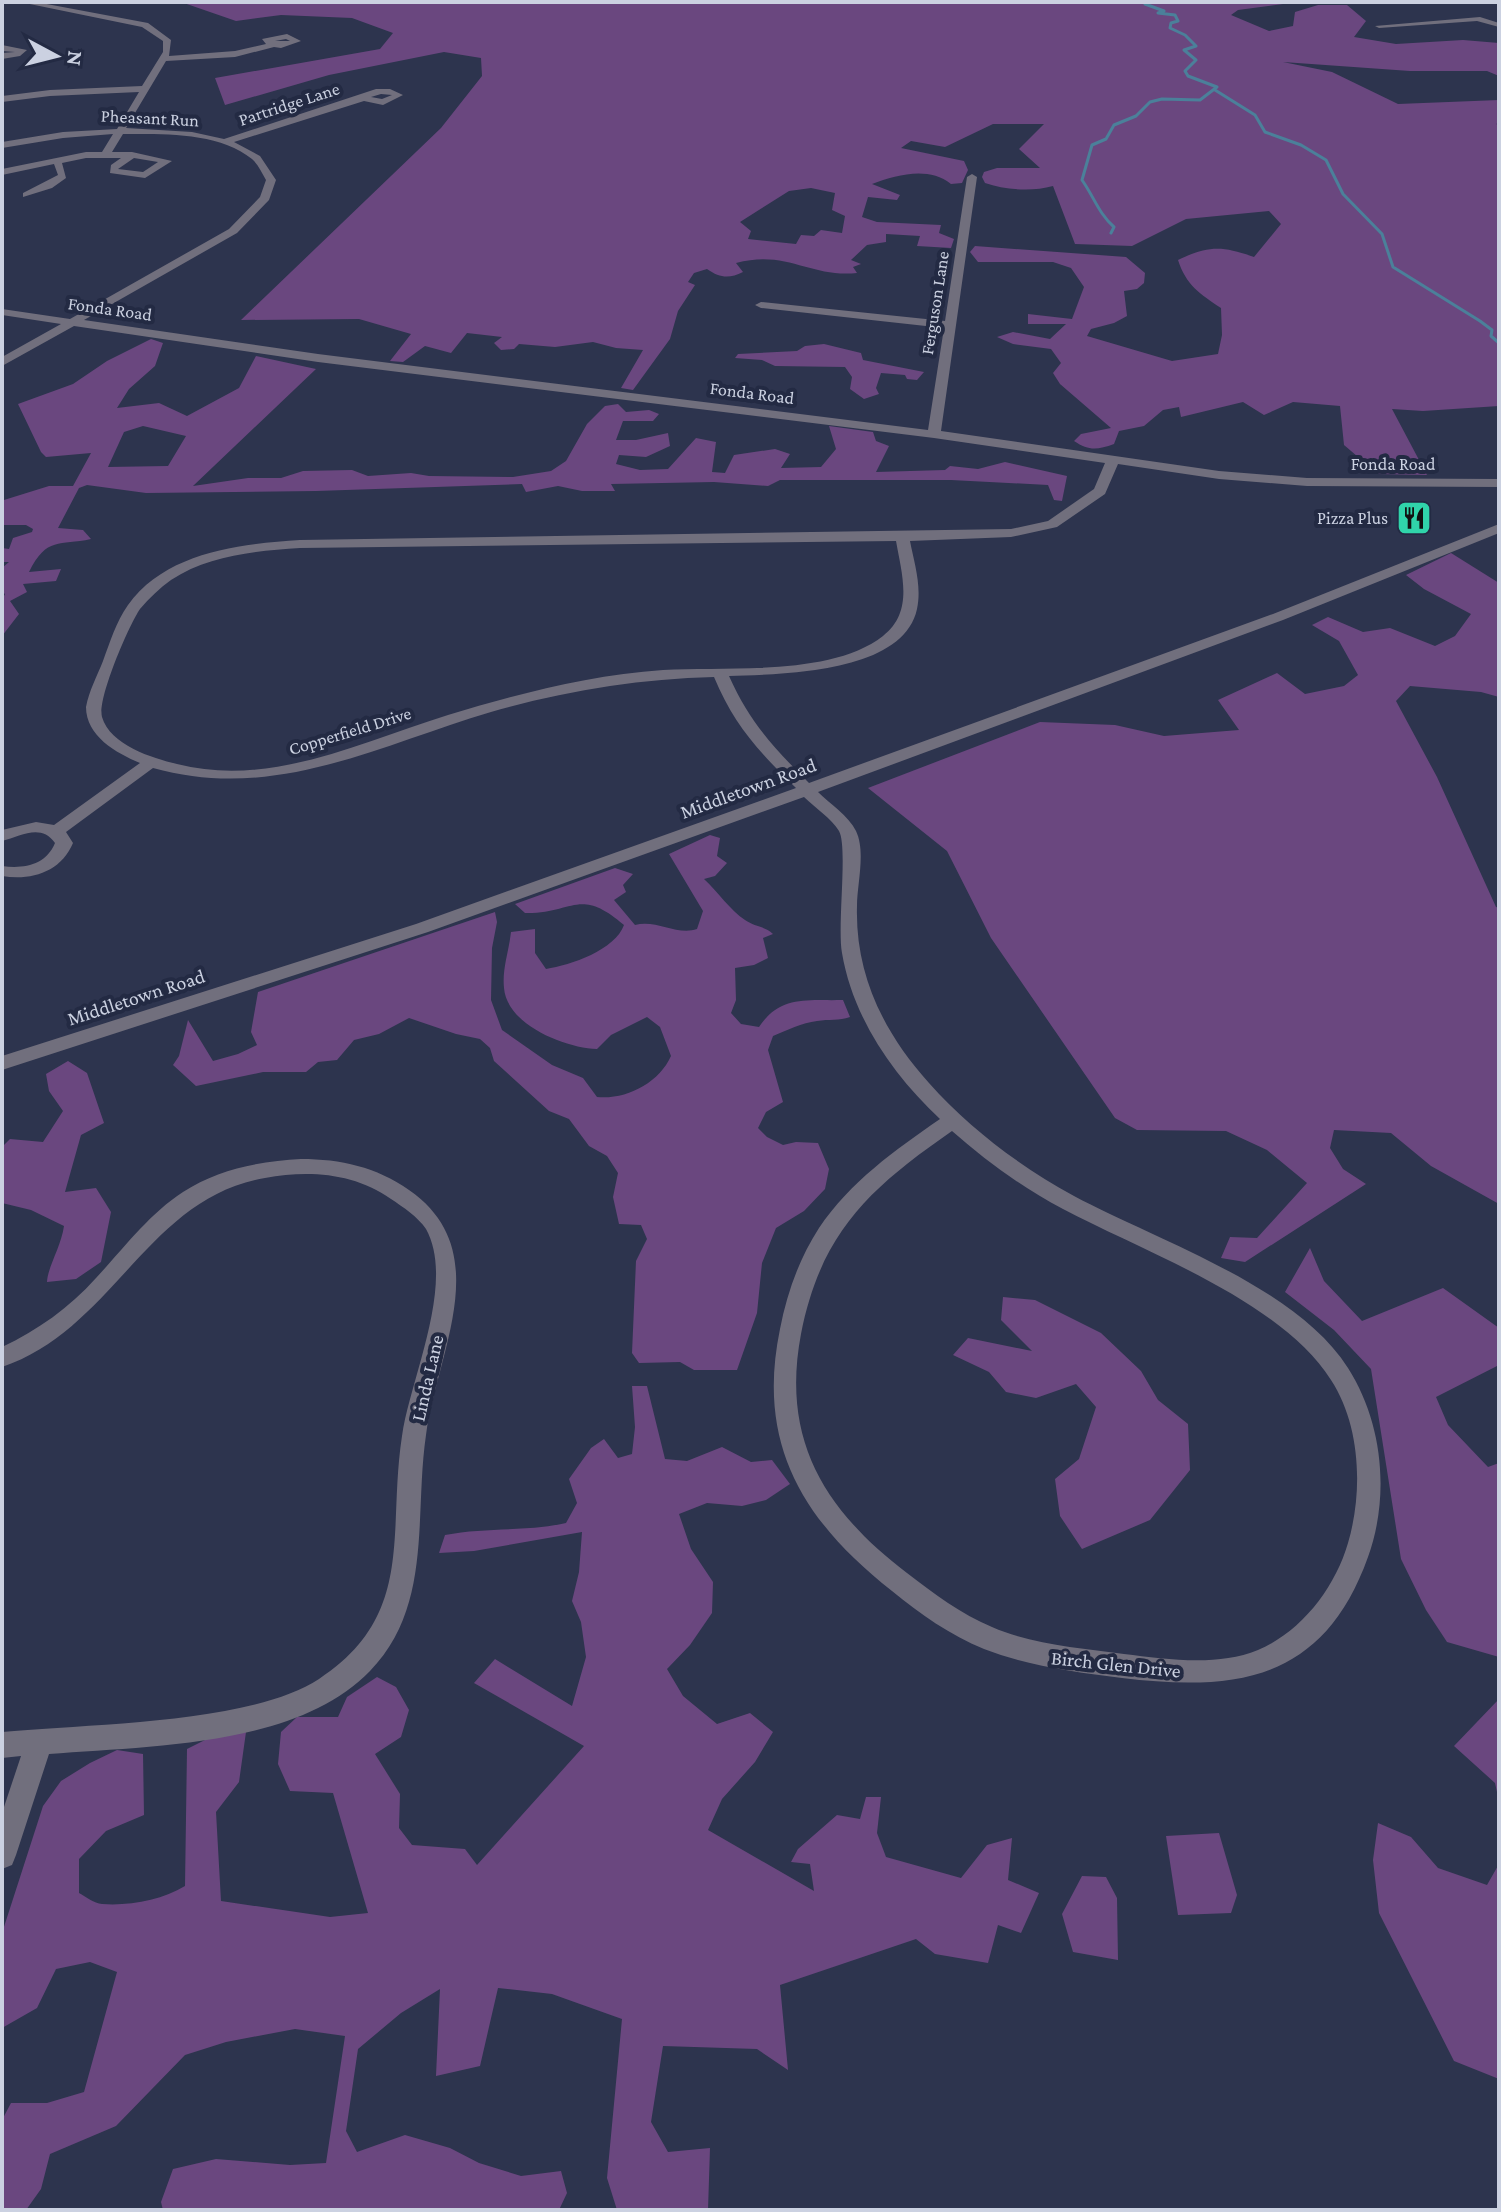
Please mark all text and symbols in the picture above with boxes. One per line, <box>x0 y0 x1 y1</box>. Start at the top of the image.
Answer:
north arrow <box>16 16 96 96</box>
text: N <box>62 49 89 67</box>
street label: Partridge Lane <box>236 78 342 130</box>
street label: Pheasant Run <box>100 105 200 131</box>
street label: Ferguson Lane <box>917 250 953 356</box>
street label: Fonda Road <box>67 293 154 325</box>
street label: Fonda Road <box>709 378 796 408</box>
street label: Fonda Road <box>1351 454 1436 474</box>
restaurant icon: Pizza Plus <box>1395 499 1433 537</box>
place label: Pizza Plus <box>1317 508 1388 528</box>
street label: Copperfield Drive <box>286 703 414 759</box>
street label: Middletown Road <box>677 753 819 823</box>
street label: Middletown Road <box>65 964 208 1030</box>
street label: Linda Lane <box>406 1332 448 1423</box>
street label: Birch Glen Drive <box>1050 1646 1182 1682</box>

